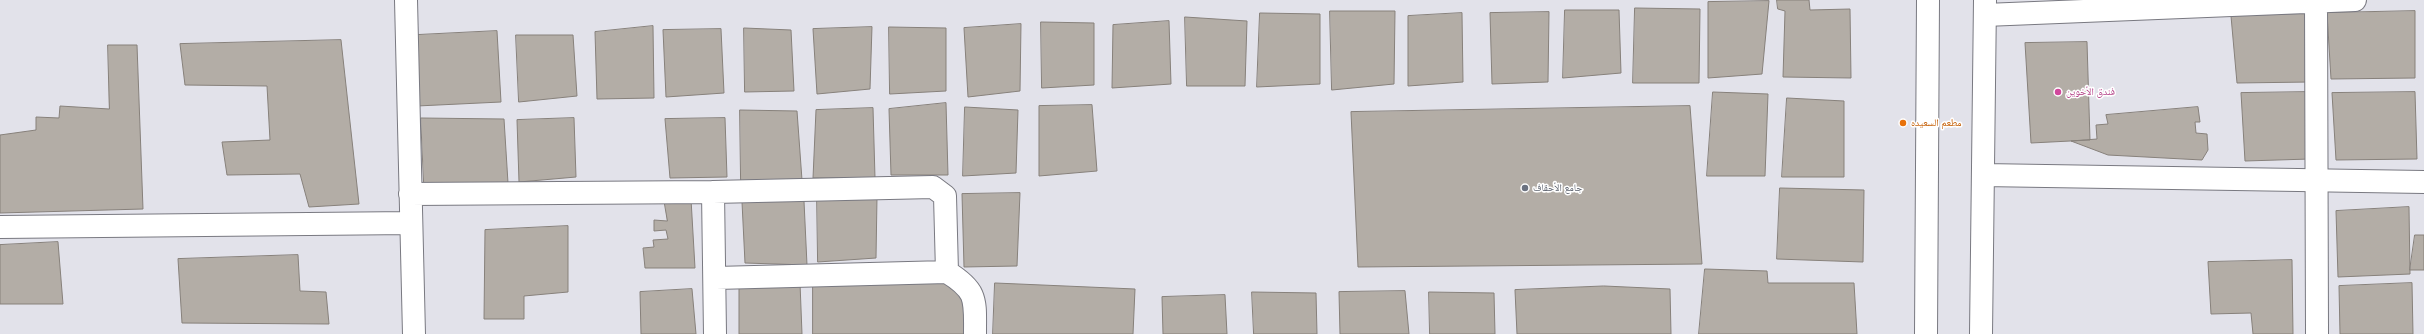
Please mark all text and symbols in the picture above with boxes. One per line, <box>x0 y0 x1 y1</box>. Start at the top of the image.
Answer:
place label: فندق الأخوين <box>2066 86 2115 98</box>
marker: فندق الأخوين <box>2053 87 2063 97</box>
place label: مطعم السعيده <box>1911 117 1962 129</box>
marker: مطعم السعيده <box>1898 118 1908 128</box>
place label: جامع الأحقاف <box>1533 182 1583 194</box>
marker: جامع الأحقاف <box>1520 183 1530 193</box>

